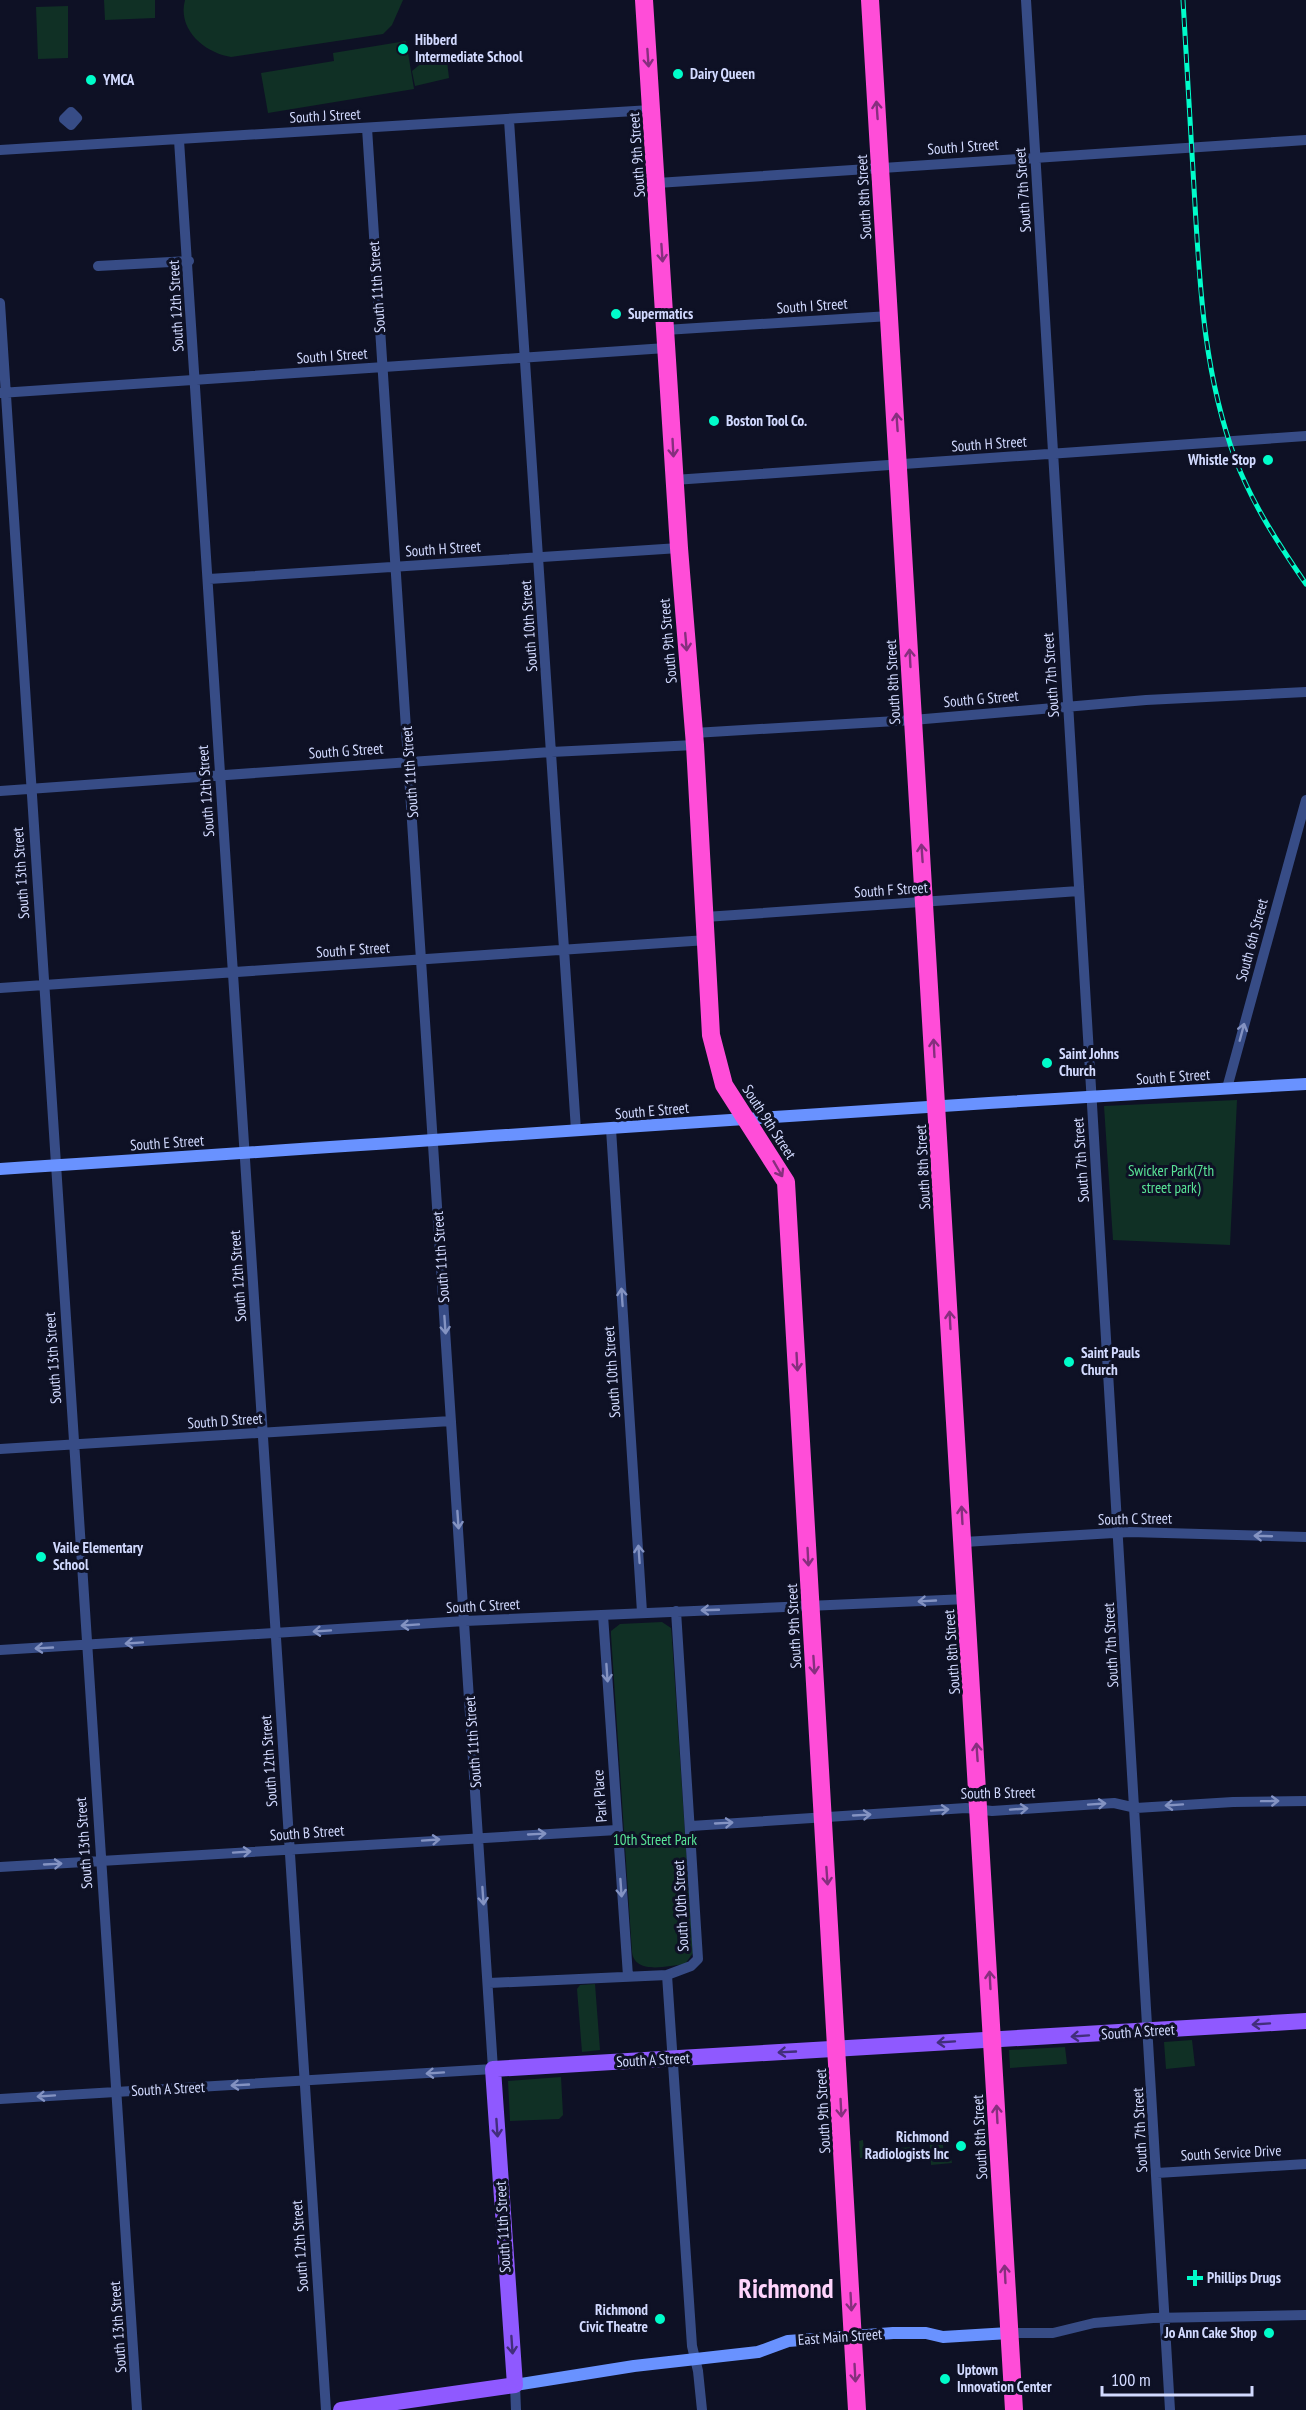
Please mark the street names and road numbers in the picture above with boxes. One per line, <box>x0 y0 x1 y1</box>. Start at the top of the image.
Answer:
street label: South J Street <box>289 104 361 127</box>
street label: South 9th Street <box>624 112 649 198</box>
street label: South J Street <box>927 135 999 158</box>
street label: South 7th Street <box>1010 147 1035 233</box>
street label: South 8th Street <box>852 154 875 240</box>
street label: South 11th Street <box>364 241 389 333</box>
street label: South 12th Street <box>164 260 187 352</box>
street label: South I Street <box>776 294 848 317</box>
street label: South I Street <box>296 344 368 367</box>
street label: South H Street <box>951 431 1027 456</box>
street label: South H Street <box>405 536 481 561</box>
street label: South 10th Street <box>516 580 541 672</box>
street label: South 9th Street <box>654 598 681 684</box>
street label: South 7th Street <box>1038 632 1063 718</box>
street label: South 8th Street <box>881 639 904 725</box>
street label: South G Street <box>943 686 1019 711</box>
street label: South 11th Street <box>397 726 422 818</box>
street label: South G Street <box>308 738 384 763</box>
street label: South 12th Street <box>193 745 218 837</box>
street label: South 13th Street <box>8 827 33 919</box>
street label: South F Street <box>854 877 928 902</box>
street label: South 6th Street <box>1231 896 1272 983</box>
street label: South F Street <box>316 937 390 962</box>
street label: South E Street <box>1135 1064 1211 1089</box>
street label: South 9th Street <box>738 1081 801 1163</box>
street label: South E Street <box>614 1098 690 1123</box>
street label: South 7th Street <box>1068 1117 1093 1203</box>
street label: South 8th Street <box>911 1124 934 1210</box>
street label: South E Street <box>129 1130 205 1155</box>
street label: South 11th Street <box>428 1211 453 1303</box>
street label: South 12th Street <box>225 1230 250 1322</box>
street label: South 13th Street <box>40 1312 65 1404</box>
street label: South 10th Street <box>599 1326 624 1418</box>
street label: South D Street <box>187 1408 263 1433</box>
street label: South C Street <box>1098 1508 1172 1529</box>
street label: South 9th Street <box>782 1583 805 1669</box>
street label: South C Street <box>446 1594 520 1617</box>
street label: South 7th Street <box>1099 1602 1122 1688</box>
street label: South 8th Street <box>939 1609 964 1695</box>
street label: South 11th Street <box>460 1696 485 1788</box>
street label: South 12th Street <box>256 1715 281 1807</box>
street label: Park Place <box>588 1769 611 1823</box>
street label: South B Street <box>961 1782 1035 1803</box>
street label: South 13th Street <box>71 1797 96 1889</box>
street label: South B Street <box>269 1820 345 1845</box>
street label: South 10th Street <box>669 1860 692 1952</box>
street label: South A Street <box>1101 2019 1175 2044</box>
street label: South A Street <box>616 2048 690 2071</box>
street label: South 9th Street <box>811 2068 834 2154</box>
street label: South A Street <box>131 2077 205 2100</box>
street label: South 7th Street <box>1128 2087 1151 2173</box>
street label: South 8th Street <box>968 2094 991 2180</box>
street label: South Service Drive <box>1180 2140 1282 2165</box>
street label: South 11th Street <box>491 2181 514 2273</box>
street label: South 12th Street <box>287 2200 312 2292</box>
street label: South 13th Street <box>105 2281 130 2373</box>
street label: East Main Street <box>797 2324 883 2349</box>

